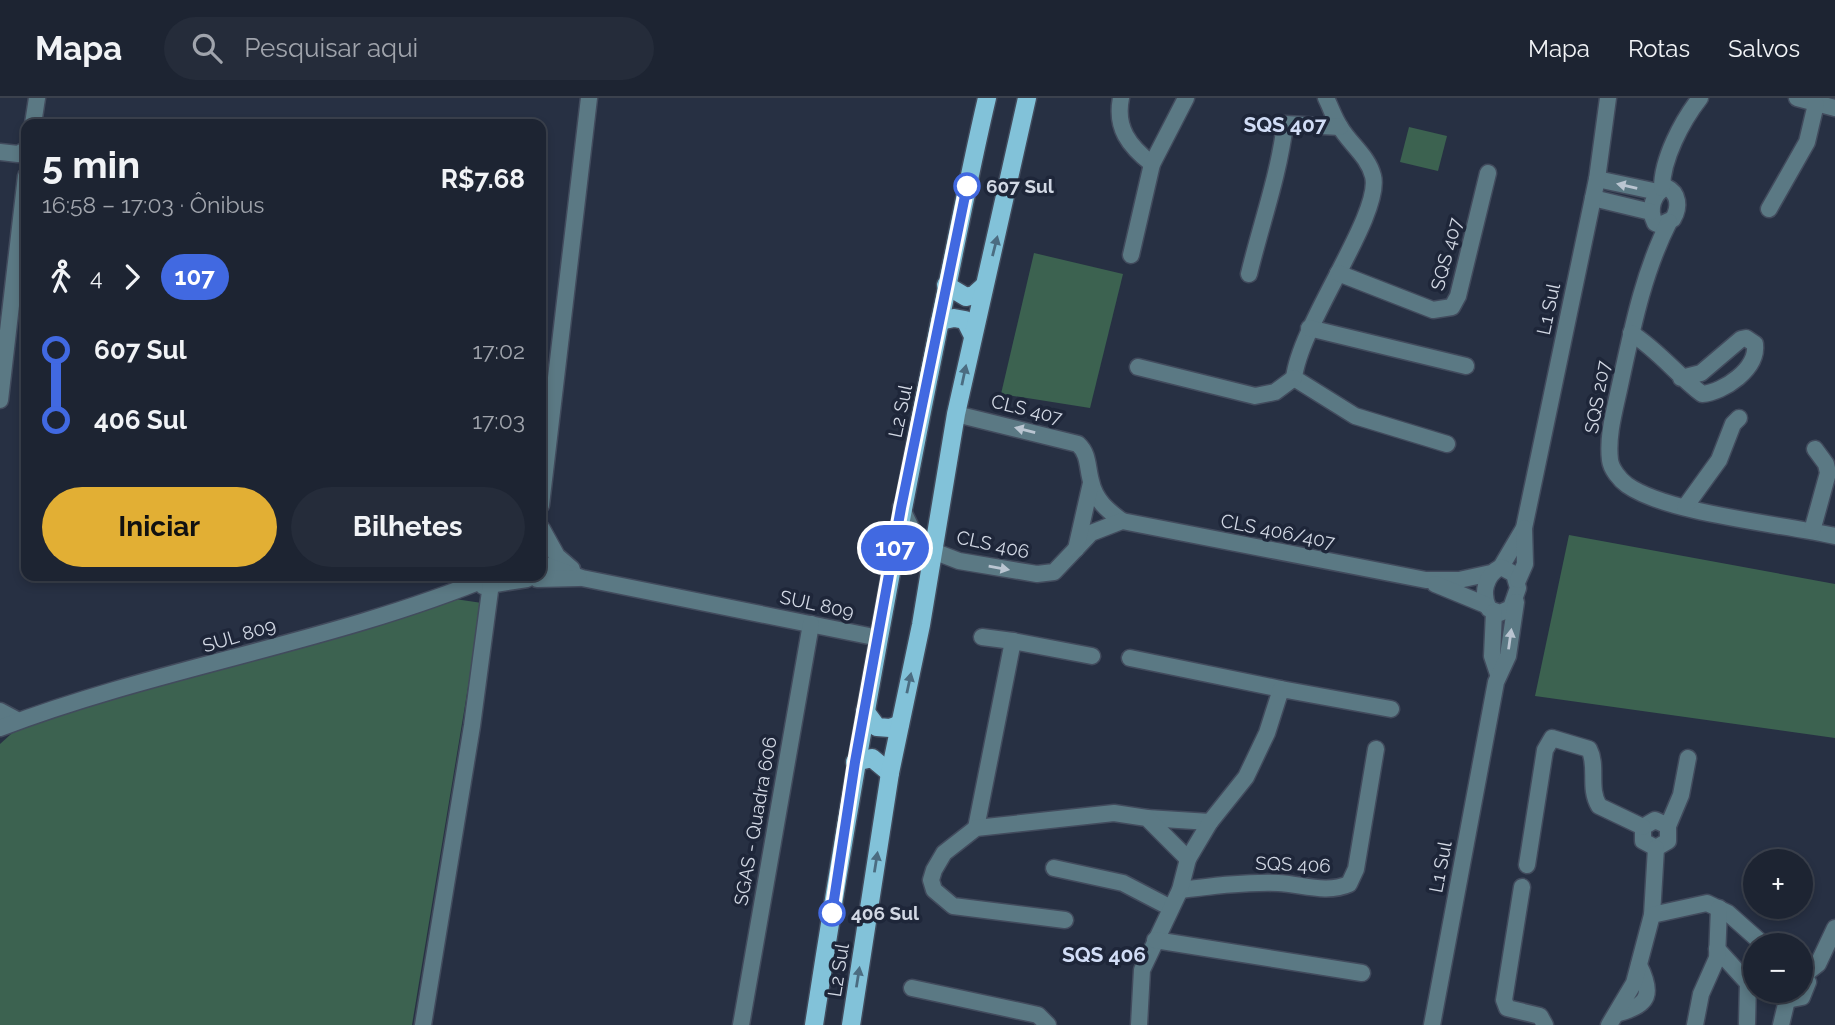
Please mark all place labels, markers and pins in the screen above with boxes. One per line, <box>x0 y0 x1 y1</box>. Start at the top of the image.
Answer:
marker: 607 Sul <box>954 173 980 199</box>
place label: 607 Sul <box>986 175 1055 197</box>
marker: 406 Sul <box>819 900 845 926</box>
place label: 406 Sul <box>851 902 920 924</box>

